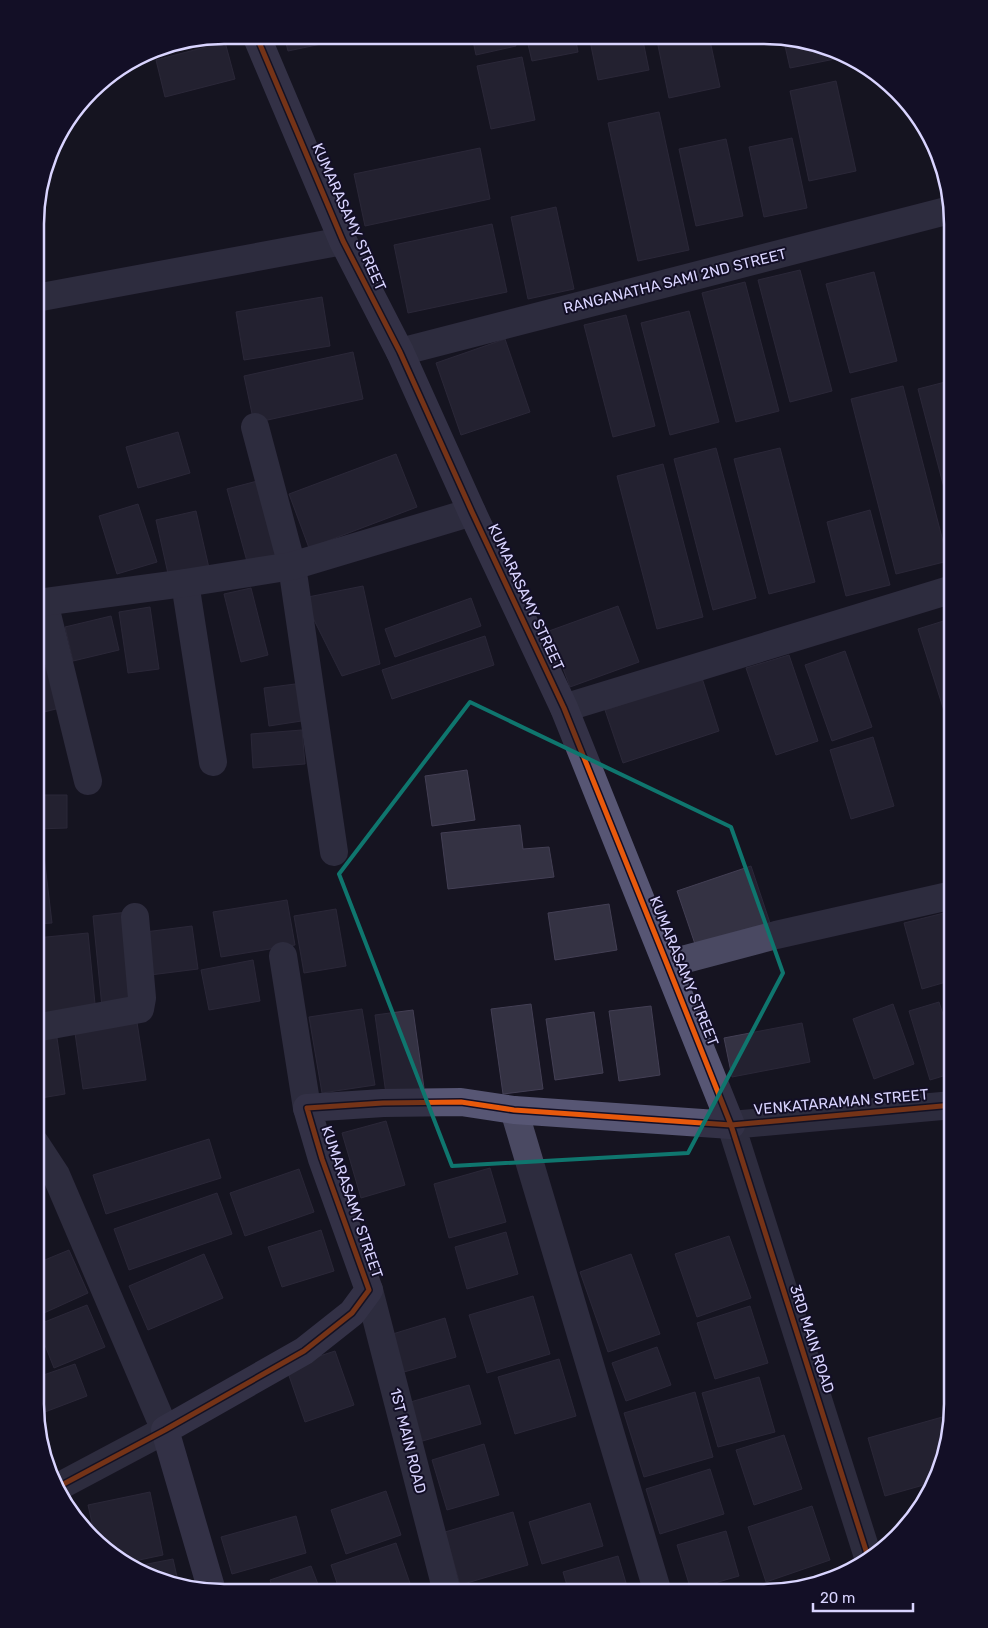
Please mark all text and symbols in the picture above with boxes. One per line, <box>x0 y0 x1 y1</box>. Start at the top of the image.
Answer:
street label: KUMARASAMY STREET <box>308 140 390 294</box>
street label: RANGANATHA SAMI 2ND STREET <box>562 244 789 317</box>
street label: KUMARASAMY STREET <box>484 521 568 674</box>
street label: KUMARASAMY STREET <box>646 894 722 1049</box>
street label: VENKATARAMAN STREET <box>753 1085 929 1119</box>
street label: KUMARASAMY STREET <box>317 1123 387 1281</box>
street label: 3RD MAIN ROAD <box>786 1282 838 1396</box>
street label: 1ST MAIN ROAD <box>386 1386 430 1496</box>
scale bar <box>813 1580 913 1612</box>
text: 20 m <box>820 1589 855 1607</box>

